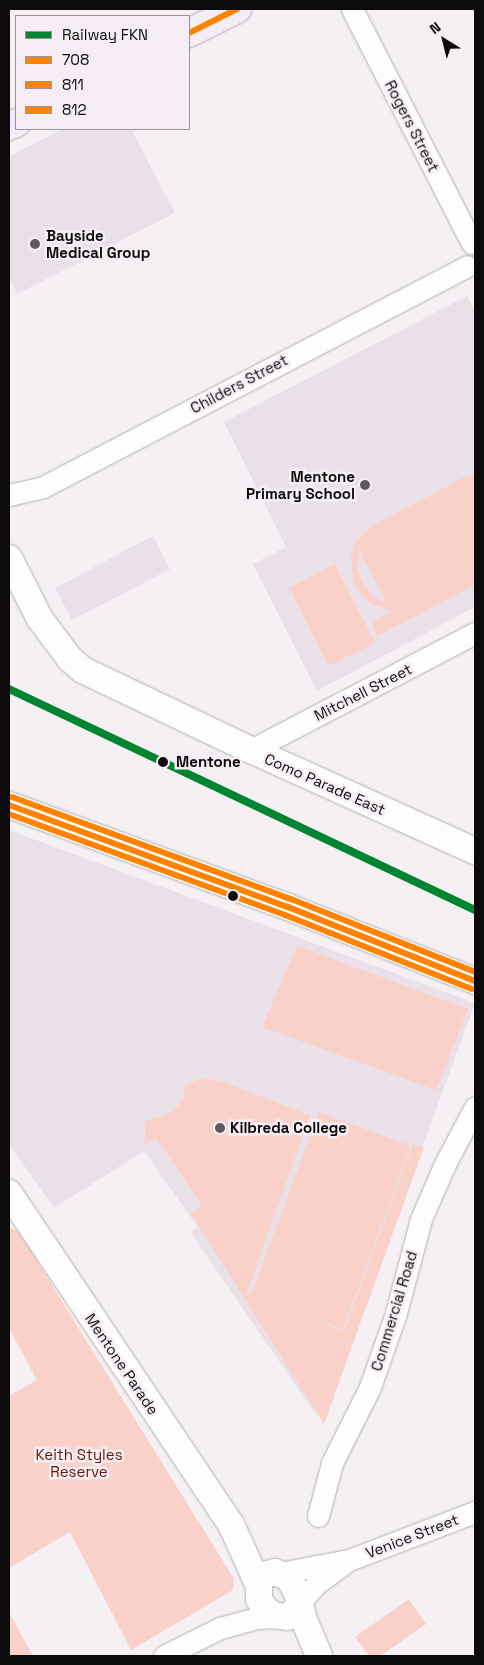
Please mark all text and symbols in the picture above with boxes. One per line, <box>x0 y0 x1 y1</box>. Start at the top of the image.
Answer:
legend <box>15 15 190 130</box>
north arrow <box>419 15 469 65</box>
text: N <box>426 18 444 38</box>
text: Railway FKN <box>62 25 148 44</box>
text: 708 <box>62 50 89 69</box>
text: 811 <box>62 75 84 94</box>
street label: Rogers Street <box>381 77 443 175</box>
text: 812 <box>62 100 87 119</box>
place label: Bayside Medical Group <box>46 226 150 261</box>
marker: Bayside Medical Group <box>28 237 42 251</box>
street label: Childers Street <box>187 351 291 417</box>
place label: Mentone Primary School <box>246 467 355 502</box>
marker: Mentone Primary School <box>359 479 371 491</box>
street label: Mitchell Street <box>311 660 415 724</box>
street label: Como Parade East <box>262 749 388 819</box>
marker: Mentone <box>154 753 172 771</box>
place label: Mentone <box>176 753 241 771</box>
unlabelled marker <box>228 891 238 901</box>
place label: Kilbreda College <box>230 1119 347 1137</box>
marker: Kilbreda College <box>214 1122 226 1134</box>
street label: Commercial Road <box>367 1249 421 1373</box>
street label: Mentone Parade <box>81 1310 163 1418</box>
park label: Keith Styles Reserve <box>35 1445 123 1480</box>
street label: Venice Street <box>363 1510 461 1562</box>

